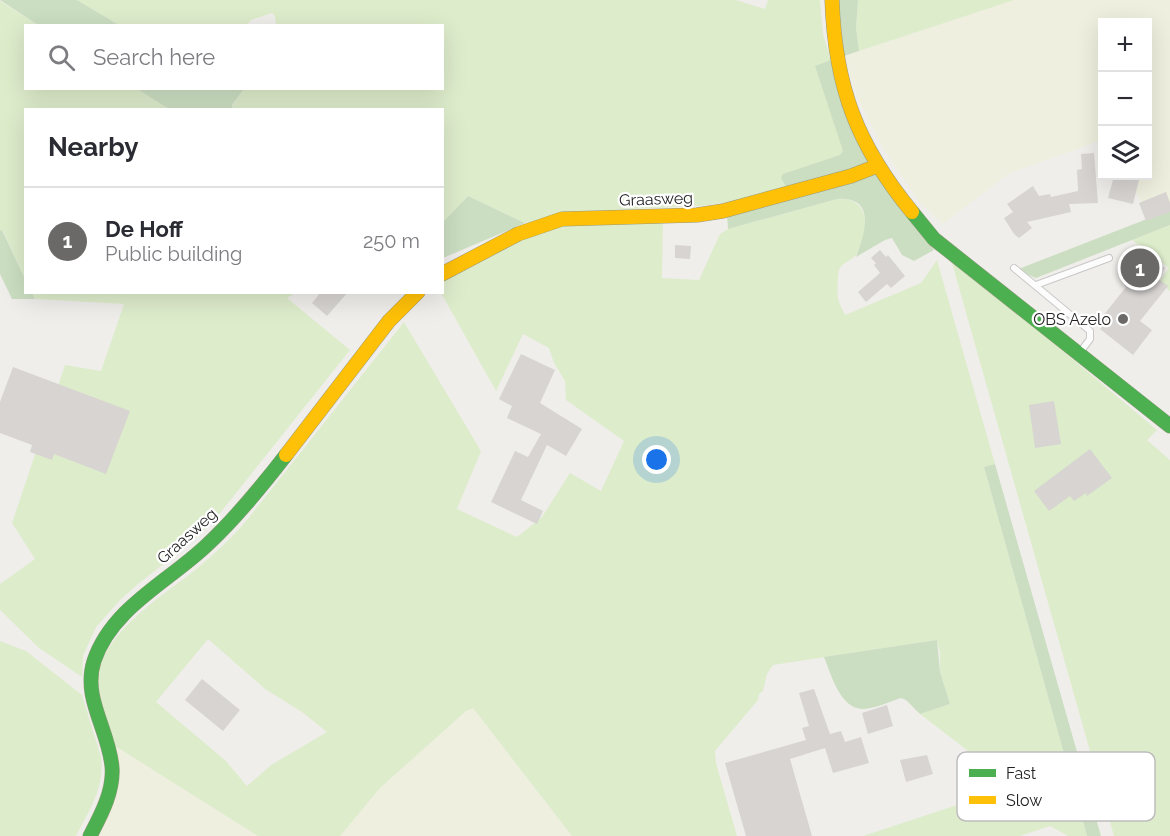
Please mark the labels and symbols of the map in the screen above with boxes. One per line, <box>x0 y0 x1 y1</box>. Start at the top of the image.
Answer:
street label: Graasweg <box>619 188 693 210</box>
pin: 1 <box>1120 246 1160 290</box>
place label: OBS Azelo <box>1033 310 1111 329</box>
marker: OBS Azelo <box>1116 312 1130 326</box>
your location <box>642 445 671 474</box>
street label: Graasweg <box>153 504 221 568</box>
legend <box>957 752 1155 821</box>
text: Fast <box>1006 764 1037 783</box>
text: Slow <box>1006 791 1042 810</box>

